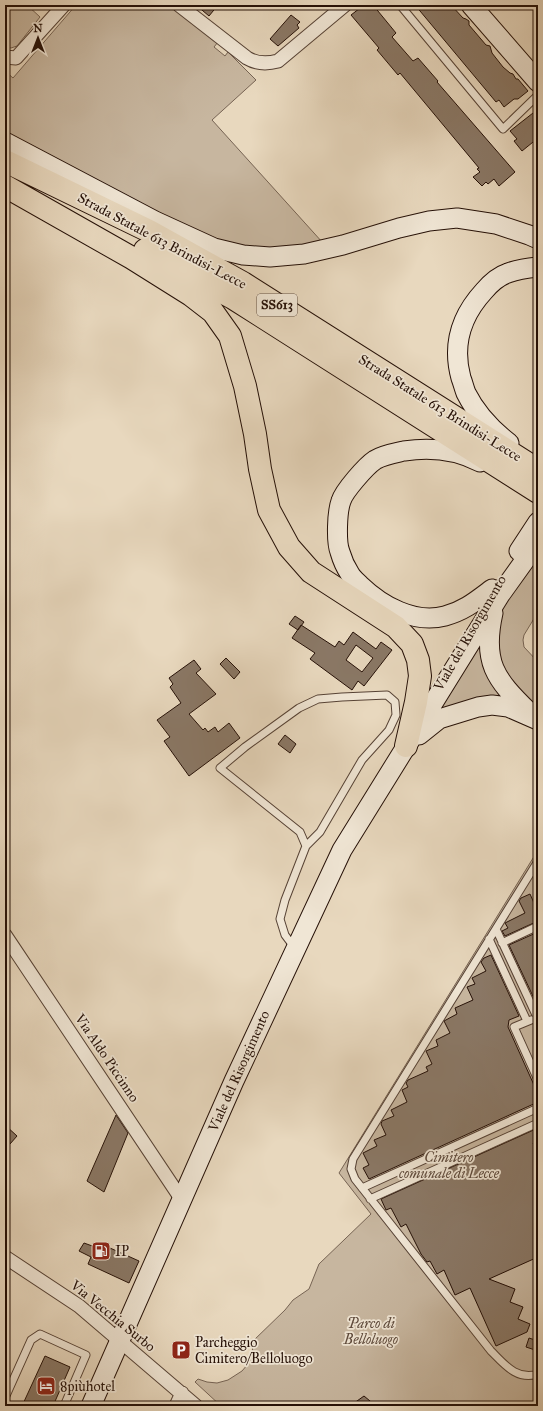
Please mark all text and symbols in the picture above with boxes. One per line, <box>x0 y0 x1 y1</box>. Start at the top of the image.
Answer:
north arrow <box>18 18 58 58</box>
text: N <box>33 22 43 35</box>
street label: Strada Statale 613 Brindisi-Lecce <box>75 189 250 293</box>
road number: SS613 <box>257 294 297 316</box>
street label: Strada Statale 613 Brindisi-Lecce <box>355 351 525 465</box>
street label: Viale del Risorgimento <box>430 572 510 695</box>
street label: Viale del Risorgimento <box>204 1008 273 1135</box>
street label: Via Aldo Piccinno <box>71 1010 143 1105</box>
park label: Cimitero comunale di Lecce <box>399 1149 500 1182</box>
fuel station icon: IP <box>90 1240 112 1262</box>
place label: IP <box>115 1243 129 1260</box>
street label: Via Vecchia Surbo <box>66 1276 159 1355</box>
park label: Parco di Belloluogo <box>343 1315 398 1348</box>
place label: Parcheggio Cimitero/Belloluogo <box>195 1334 313 1367</box>
parking icon: Parcheggio Cimitero/Belloluogo <box>170 1339 192 1361</box>
hotel icon: 8piùhotel <box>35 1375 57 1397</box>
place label: 8piùhotel <box>60 1378 115 1395</box>

